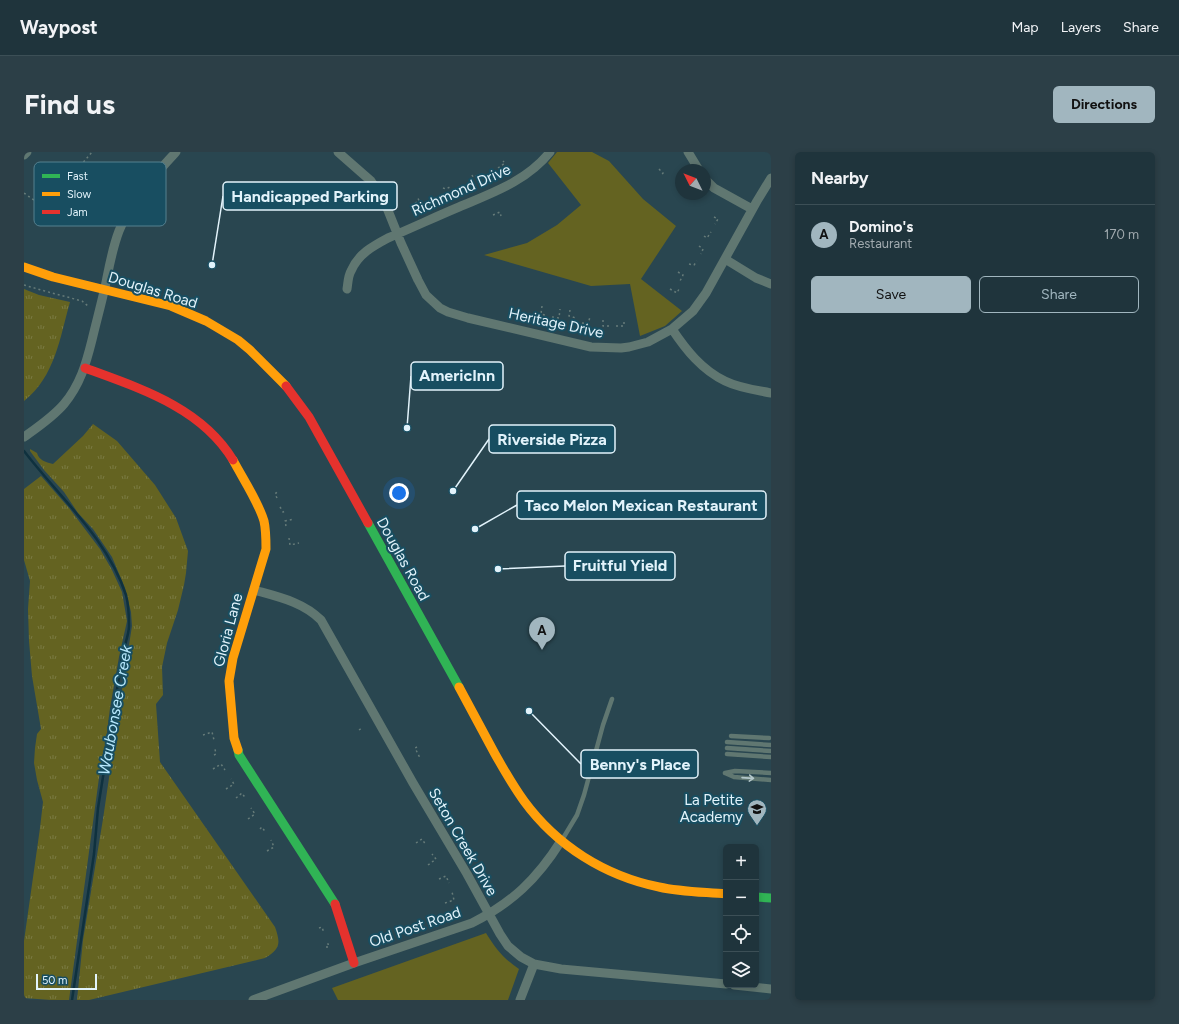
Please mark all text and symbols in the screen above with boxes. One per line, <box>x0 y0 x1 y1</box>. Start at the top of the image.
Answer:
text: Waypost <box>20 16 98 39</box>
text: Map <box>1011 19 1039 36</box>
text: Layers <box>1061 19 1101 36</box>
text: Share <box>1123 19 1159 36</box>
button: Directions <box>1053 86 1155 123</box>
text: Find us <box>24 87 115 121</box>
street label: Richmond Drive <box>409 160 513 220</box>
legend <box>34 162 166 226</box>
north arrow <box>675 164 711 200</box>
text: Nearby <box>811 168 869 188</box>
text: Fast <box>67 170 88 183</box>
callout: Handicapped Parking <box>223 182 397 210</box>
text: Handicapped Parking <box>231 187 389 206</box>
text: Slow <box>67 188 91 201</box>
text: Jam <box>67 206 88 219</box>
text: Domino's <box>849 218 913 236</box>
text: A <box>819 227 829 242</box>
text: 170 m <box>1104 227 1139 242</box>
text: Restaurant <box>849 236 912 251</box>
street label: Douglas Road <box>106 268 200 312</box>
button: Save <box>811 276 971 313</box>
button: Share <box>979 276 1139 313</box>
street label: Heritage Drive <box>507 304 605 342</box>
callout: AmericInn <box>411 362 503 390</box>
text: AmericInn <box>419 366 495 385</box>
callout: Riverside Pizza <box>489 425 615 453</box>
text: Riverside Pizza <box>497 430 607 449</box>
your location <box>389 483 409 503</box>
callout: Taco Melon Mexican Restaurant <box>517 491 766 519</box>
text: Taco Melon Mexican Restaurant <box>524 496 758 515</box>
street label: Douglas Road <box>373 514 433 604</box>
callout: Fruitful Yield <box>565 552 675 580</box>
text: Fruitful Yield <box>573 556 667 575</box>
street label: Gloria Lane <box>210 591 246 669</box>
pin: A <box>529 617 555 650</box>
water label: Waubonsee Creek <box>94 642 136 777</box>
callout: Benny's Place <box>581 750 698 778</box>
text: Benny's Place <box>590 755 690 774</box>
one-way arrow <box>741 774 754 781</box>
street label: Seton Creek Drive <box>425 785 501 899</box>
place label: La Petite Academy <box>680 791 743 826</box>
school or university icon: La Petite Academy <box>746 798 768 826</box>
map controls <box>723 844 759 988</box>
button: + <box>723 844 759 880</box>
button: − <box>723 880 759 916</box>
street label: Old Post Road <box>367 903 463 951</box>
button: locate <box>723 916 759 952</box>
button: layers <box>723 952 759 988</box>
scale bar <box>36 972 97 991</box>
text: 50 m <box>42 974 67 987</box>

